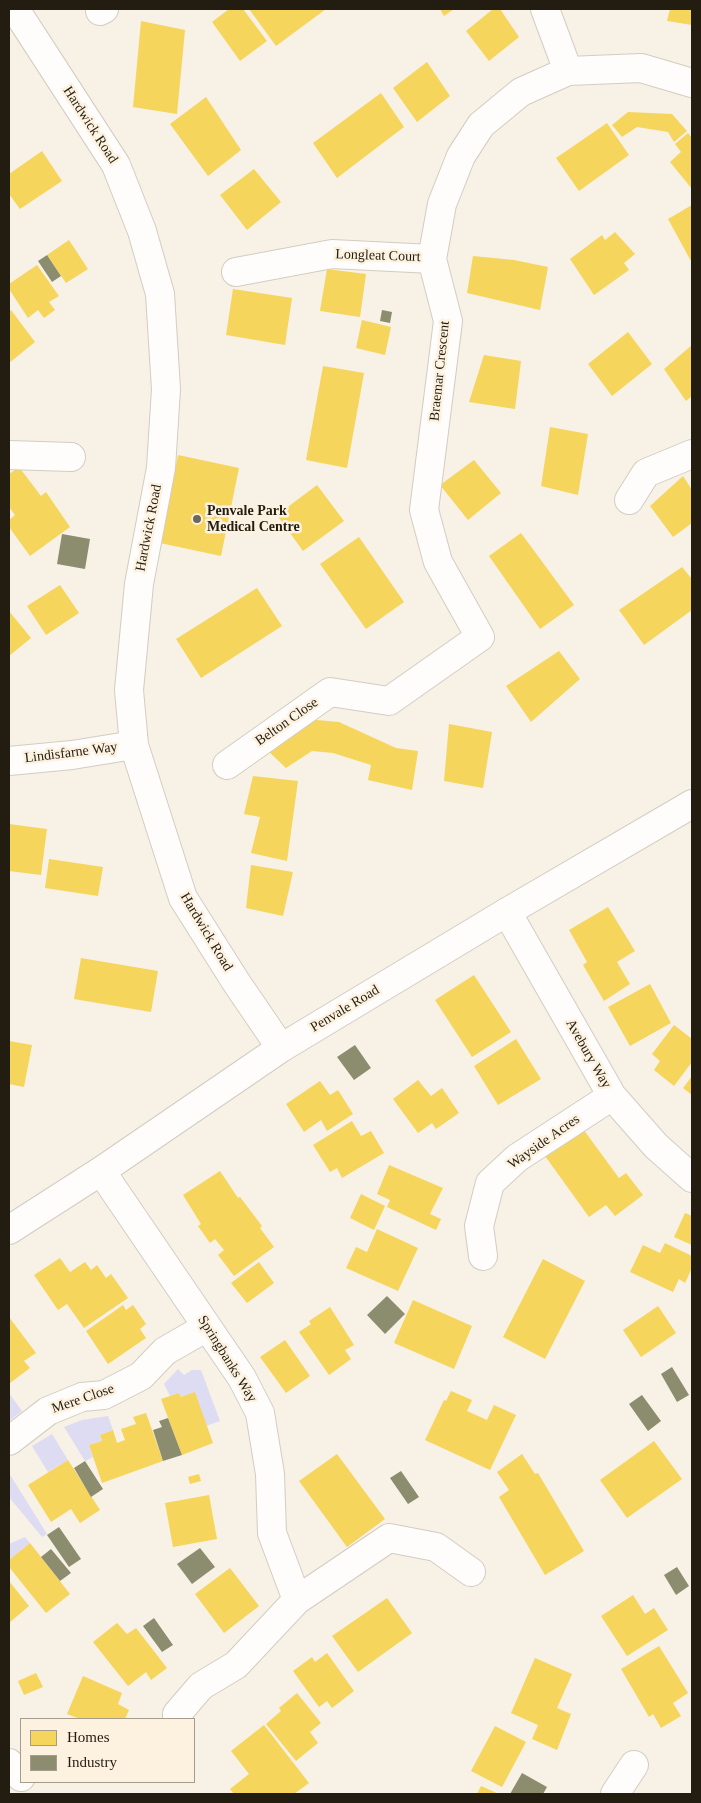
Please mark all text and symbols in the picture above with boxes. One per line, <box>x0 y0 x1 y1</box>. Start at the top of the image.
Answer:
street label: Hardwick Road <box>59 83 121 167</box>
street label: Longleat Court <box>335 246 421 266</box>
street label: Braemar Crescent <box>426 320 454 422</box>
street label: Hardwick Road <box>132 483 166 573</box>
place label: Penvale Park Medical Centre <box>207 503 300 536</box>
marker: Penvale Park Medical Centre <box>191 513 203 525</box>
street label: Belton Close <box>252 694 322 750</box>
street label: Lindisfarne Way <box>24 739 118 767</box>
street label: Hardwick Road <box>176 890 236 974</box>
street label: Penvale Road <box>308 982 382 1036</box>
street label: Avebury Way <box>562 1017 614 1091</box>
street label: Wayside Acres <box>505 1111 583 1173</box>
street label: Springbanks Way <box>194 1313 260 1405</box>
street label: Mere Close <box>50 1380 116 1418</box>
legend <box>20 1718 195 1783</box>
text: Homes <box>67 1729 110 1745</box>
text: Industry <box>67 1754 117 1770</box>

